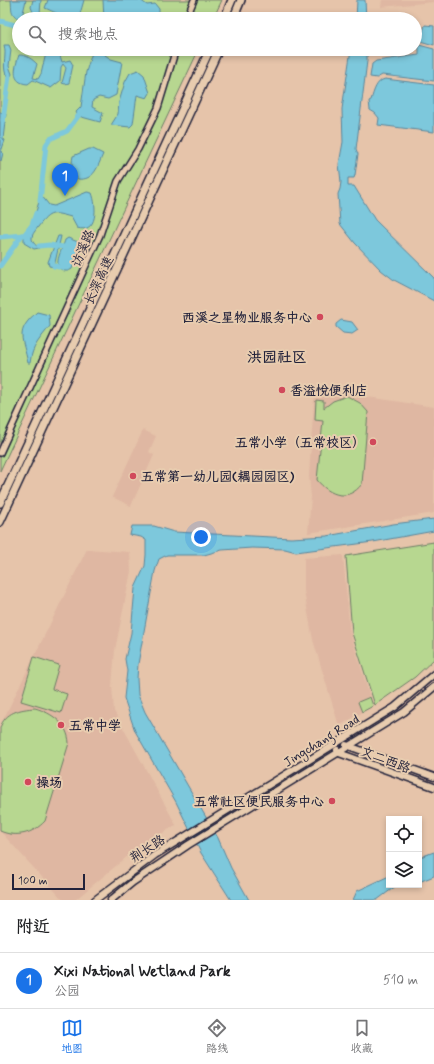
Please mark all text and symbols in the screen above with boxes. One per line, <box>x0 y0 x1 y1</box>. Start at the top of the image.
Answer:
search box <box>12 12 422 56</box>
icon: search <box>26 23 48 45</box>
text: 搜索地点 <box>58 25 118 45</box>
pin: 1 <box>52 163 78 196</box>
street label: 访溪路 <box>68 227 99 270</box>
street label: 长深高速 <box>81 253 118 308</box>
place label: 西溪之星物业服务中心 <box>182 310 312 327</box>
marker: 西溪之星物业服务中心 <box>315 312 325 322</box>
district label: 洪园社区 <box>247 348 307 368</box>
place label: 香溢悦便利店 <box>290 383 368 400</box>
marker: 香溢悦便利店 <box>277 385 287 395</box>
place label: 五常小学（五常校区） <box>235 435 365 452</box>
marker: 五常小学（五常校区） <box>368 437 378 447</box>
place label: 五常第一幼儿园(耦园园区) <box>141 469 295 486</box>
marker: 五常第一幼儿园(耦园园区) <box>128 471 138 481</box>
your location <box>191 527 211 547</box>
street label: Jingchang Road <box>281 711 364 773</box>
place label: 五常中学 <box>69 718 121 735</box>
marker: 五常中学 <box>56 720 66 730</box>
street label: 文二西路 <box>358 743 413 778</box>
place label: 操场 <box>36 775 62 792</box>
marker: 操场 <box>23 777 33 787</box>
place label: 五常社区便民服务中心 <box>194 794 324 811</box>
marker: 五常社区便民服务中心 <box>327 796 337 806</box>
map controls <box>386 816 422 888</box>
button: locate <box>386 816 422 852</box>
street label: 荆长路 <box>127 832 169 867</box>
button: layers <box>386 852 422 888</box>
scale bar <box>12 872 85 891</box>
text: 100 m <box>18 874 48 888</box>
text: 附近 <box>16 916 50 938</box>
text: Xixi National Wetland Park <box>54 962 231 982</box>
text: 1 <box>26 972 32 989</box>
text: 510 m <box>383 972 418 989</box>
text: 公园 <box>54 983 80 1000</box>
tab: 地图 <box>61 1017 83 1056</box>
tab: 路线 <box>206 1017 228 1056</box>
tab: 收藏 <box>351 1017 373 1056</box>

